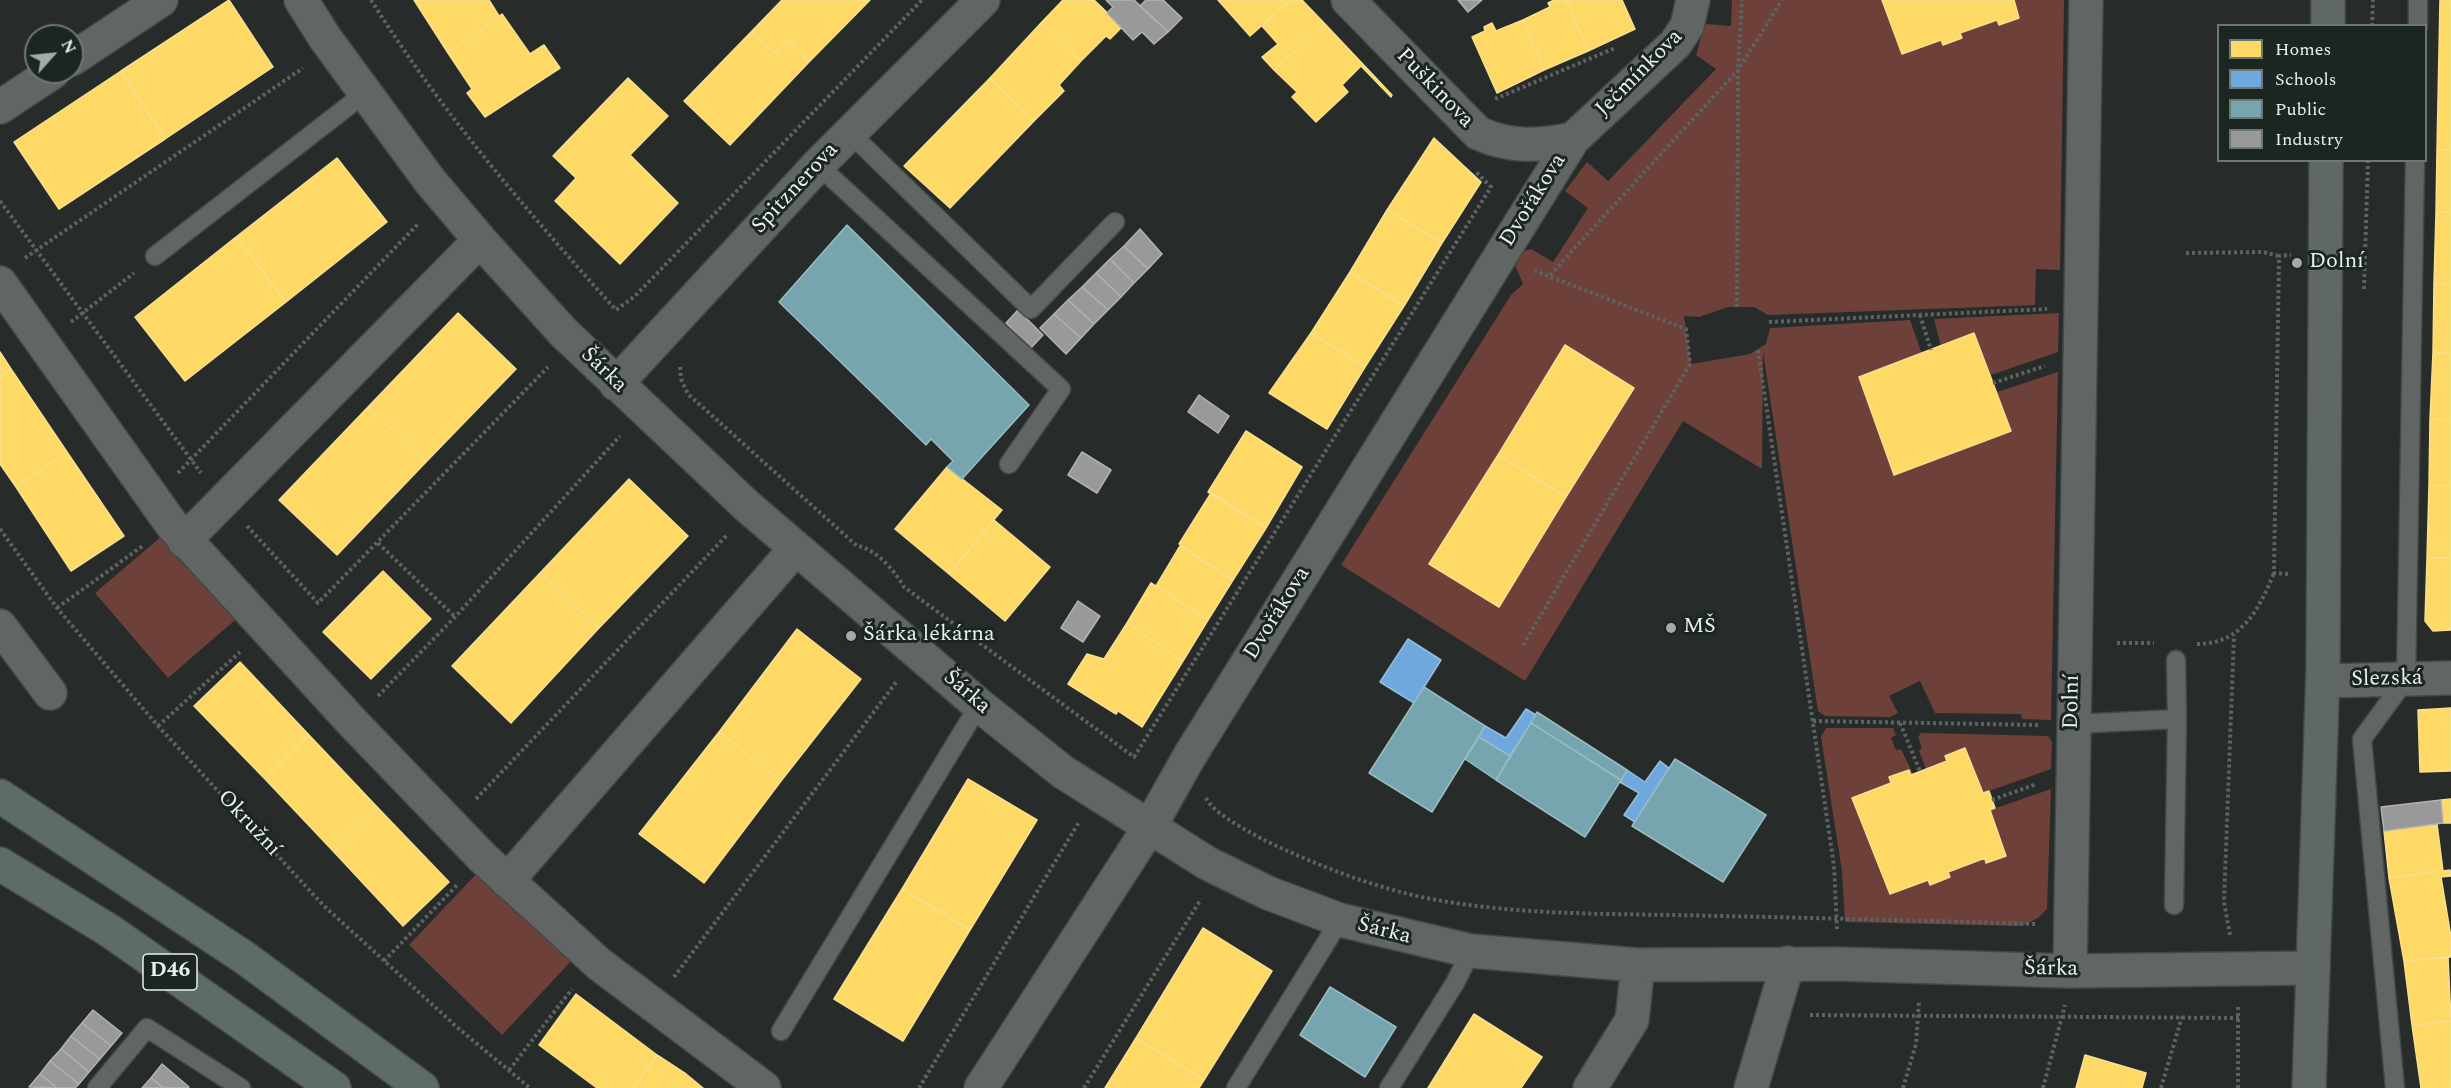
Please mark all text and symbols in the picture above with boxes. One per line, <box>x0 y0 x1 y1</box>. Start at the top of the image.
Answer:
north arrow <box>24 24 84 84</box>
legend <box>2217 24 2427 162</box>
street label: Ječmínkova <box>1591 25 1689 123</box>
text: N <box>55 35 82 58</box>
text: Homes <box>2275 36 2331 63</box>
street label: Puškinova <box>1390 44 1478 134</box>
text: Schools <box>2275 66 2337 93</box>
text: Public <box>2275 96 2326 123</box>
text: Industry <box>2275 126 2343 153</box>
street label: Spitznerova <box>747 138 845 240</box>
street label: Dvořákova <box>1495 150 1573 252</box>
place label: Dolní <box>2309 250 2364 276</box>
marker: Dolní <box>2290 256 2304 270</box>
street label: Šárka <box>574 343 632 399</box>
street label: Dvořákova <box>1239 563 1317 665</box>
place label: MŠ <box>1683 615 1716 641</box>
marker: MŠ <box>1664 621 1678 635</box>
place label: Šárka lékárna <box>863 623 995 649</box>
marker: Šárka lékárna <box>844 629 858 643</box>
street label: Šárka <box>937 665 995 721</box>
street label: Slezská <box>2351 666 2423 694</box>
street label: Dolní <box>2059 674 2087 730</box>
street label: Okružní <box>211 785 285 863</box>
street label: Šárka <box>1354 913 1414 951</box>
road number: D46 <box>143 954 197 990</box>
street label: Šárka <box>2024 956 2078 984</box>

